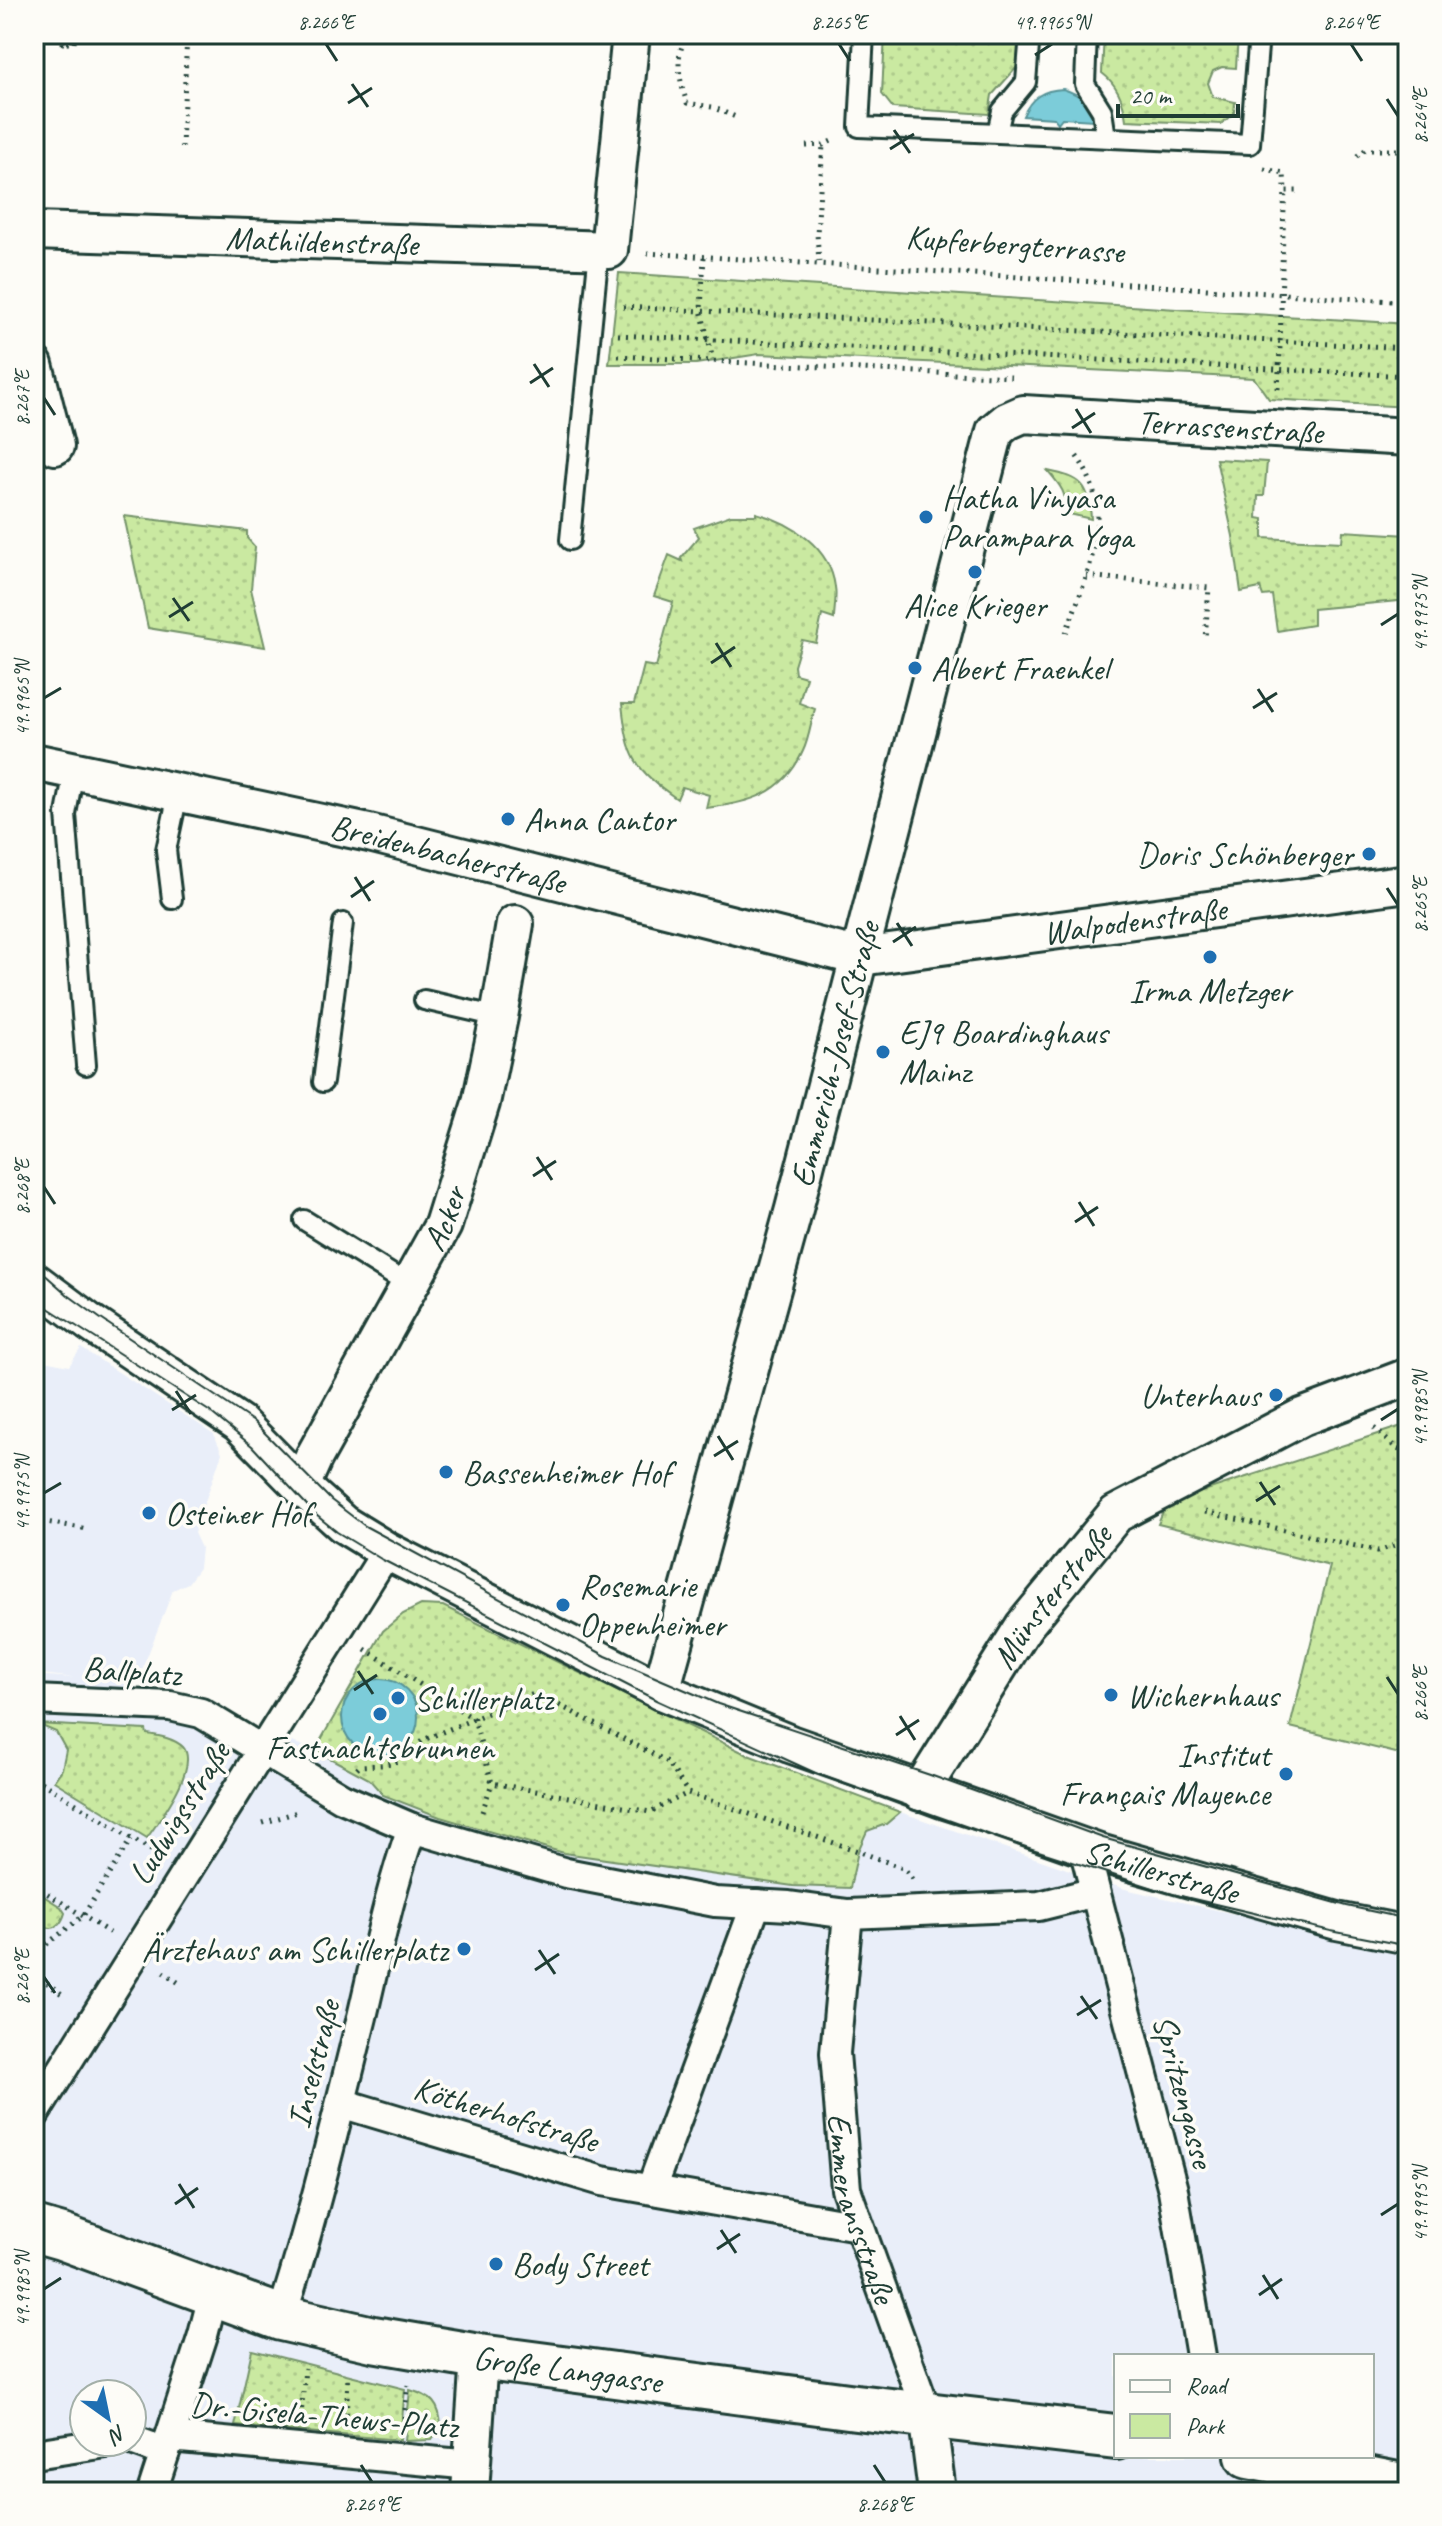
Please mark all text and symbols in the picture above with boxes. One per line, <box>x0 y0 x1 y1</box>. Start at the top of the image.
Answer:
text: 8.266°E <box>298 10 357 35</box>
text: 8.265°E <box>811 10 870 35</box>
text: 49.9965°N <box>1014 10 1093 35</box>
text: 8.264°E <box>1323 10 1382 35</box>
scale bar <box>1118 68 1238 118</box>
text: 20 m <box>1130 81 1173 111</box>
text: 8.264°E <box>1408 85 1433 144</box>
street label: Kupferbergterrasse <box>905 215 1127 273</box>
street label: Mathildenstraße <box>225 216 422 265</box>
text: 8.267°E <box>10 367 35 426</box>
street label: Terrassenstraße <box>1136 399 1327 454</box>
place label: Hatha Vinyasa Parampara Yoga <box>942 476 1136 558</box>
marker: Hatha Vinyasa Parampara Yoga <box>917 508 935 526</box>
marker: Alice Krieger <box>966 563 984 581</box>
text: 49.9975°N <box>1408 573 1433 652</box>
place label: Alice Krieger <box>904 584 1049 627</box>
place label: Albert Fraenkel <box>931 647 1115 690</box>
text: 49.9965°N <box>10 657 35 736</box>
marker: Albert Fraenkel <box>906 659 924 677</box>
place label: Anna Cantor <box>524 798 678 841</box>
street label: Breidenbacherstraße <box>327 804 573 904</box>
marker: Anna Cantor <box>499 810 517 828</box>
place label: Doris Schönberger <box>1137 833 1356 876</box>
marker: Doris Schönberger <box>1360 845 1378 863</box>
text: 8.265°E <box>1408 874 1433 933</box>
street label: Walpodenstraße <box>1041 886 1232 954</box>
street label: Emmerich-Josef-Straße <box>779 914 890 1191</box>
marker: Irma Metzger <box>1201 948 1219 966</box>
place label: Irma Metzger <box>1129 969 1294 1012</box>
place label: EJ9 Boardinghaus Mainz <box>899 1011 1111 1093</box>
marker: EJ9 Boardinghaus Mainz <box>874 1043 892 1061</box>
text: 8.268°E <box>10 1156 35 1215</box>
street label: Acker <box>412 1179 476 1258</box>
text: 49.9985°N <box>1408 1368 1433 1447</box>
place label: Unterhaus <box>1140 1374 1262 1417</box>
marker: Unterhaus <box>1267 1386 1285 1404</box>
place label: Bassenheimer Hof <box>462 1451 678 1494</box>
text: 49.9975°N <box>10 1452 35 1531</box>
marker: Bassenheimer Hof <box>437 1463 455 1481</box>
place label: Osteiner Hof <box>165 1492 317 1535</box>
marker: Osteiner Hof <box>140 1504 158 1522</box>
street label: Münsterstraße <box>981 1513 1123 1676</box>
place label: Rosemarie Oppenheimer <box>579 1564 728 1646</box>
marker: Rosemarie Oppenheimer <box>554 1596 572 1614</box>
street label: Ballplatz <box>82 1646 185 1696</box>
text: 8.266°E <box>1408 1663 1433 1722</box>
place label: Wichernhaus <box>1127 1674 1282 1717</box>
place label: Schillerplatz <box>414 1677 555 1720</box>
marker: Wichernhaus <box>1102 1686 1120 1704</box>
marker: Schillerplatz <box>389 1689 407 1707</box>
marker: Fastnachtsbrunnen <box>371 1705 389 1723</box>
place label: Fastnachtsbrunnen <box>266 1726 496 1769</box>
street label: Ludwigsstraße <box>118 1731 241 1892</box>
place label: Institut Français Mayence <box>1060 1733 1274 1815</box>
marker: Institut Français Mayence <box>1277 1765 1295 1783</box>
street label: Schillerstraße <box>1079 1828 1246 1914</box>
place label: Ärztehaus am Schillerplatz <box>142 1928 450 1971</box>
marker: Ärztehaus am Schillerplatz <box>455 1940 473 1958</box>
text: 8.269°E <box>10 1946 35 2005</box>
street label: Inselstraße <box>276 1993 350 2132</box>
street label: Spritzengasse <box>1143 2010 1226 2175</box>
street label: Kötherhofstraße <box>409 2066 606 2163</box>
street label: Emmeransstraße <box>818 2112 908 2312</box>
text: 49.9995°N <box>1408 2163 1433 2242</box>
place label: Body Street <box>512 2243 652 2286</box>
text: 49.9985°N <box>10 2248 35 2327</box>
marker: Body Street <box>487 2255 505 2273</box>
street label: Große Langgasse <box>471 2335 667 2403</box>
legend <box>1114 2354 1374 2458</box>
text: Road <box>1186 2371 1230 2401</box>
north arrow <box>68 2378 148 2458</box>
street label: Dr.-Gisela-Thews-Platz <box>188 2382 462 2448</box>
text: Park <box>1186 2411 1226 2441</box>
text: N <box>102 2418 132 2451</box>
text: 8.269°E <box>344 2492 403 2517</box>
text: 8.268°E <box>857 2492 916 2517</box>

